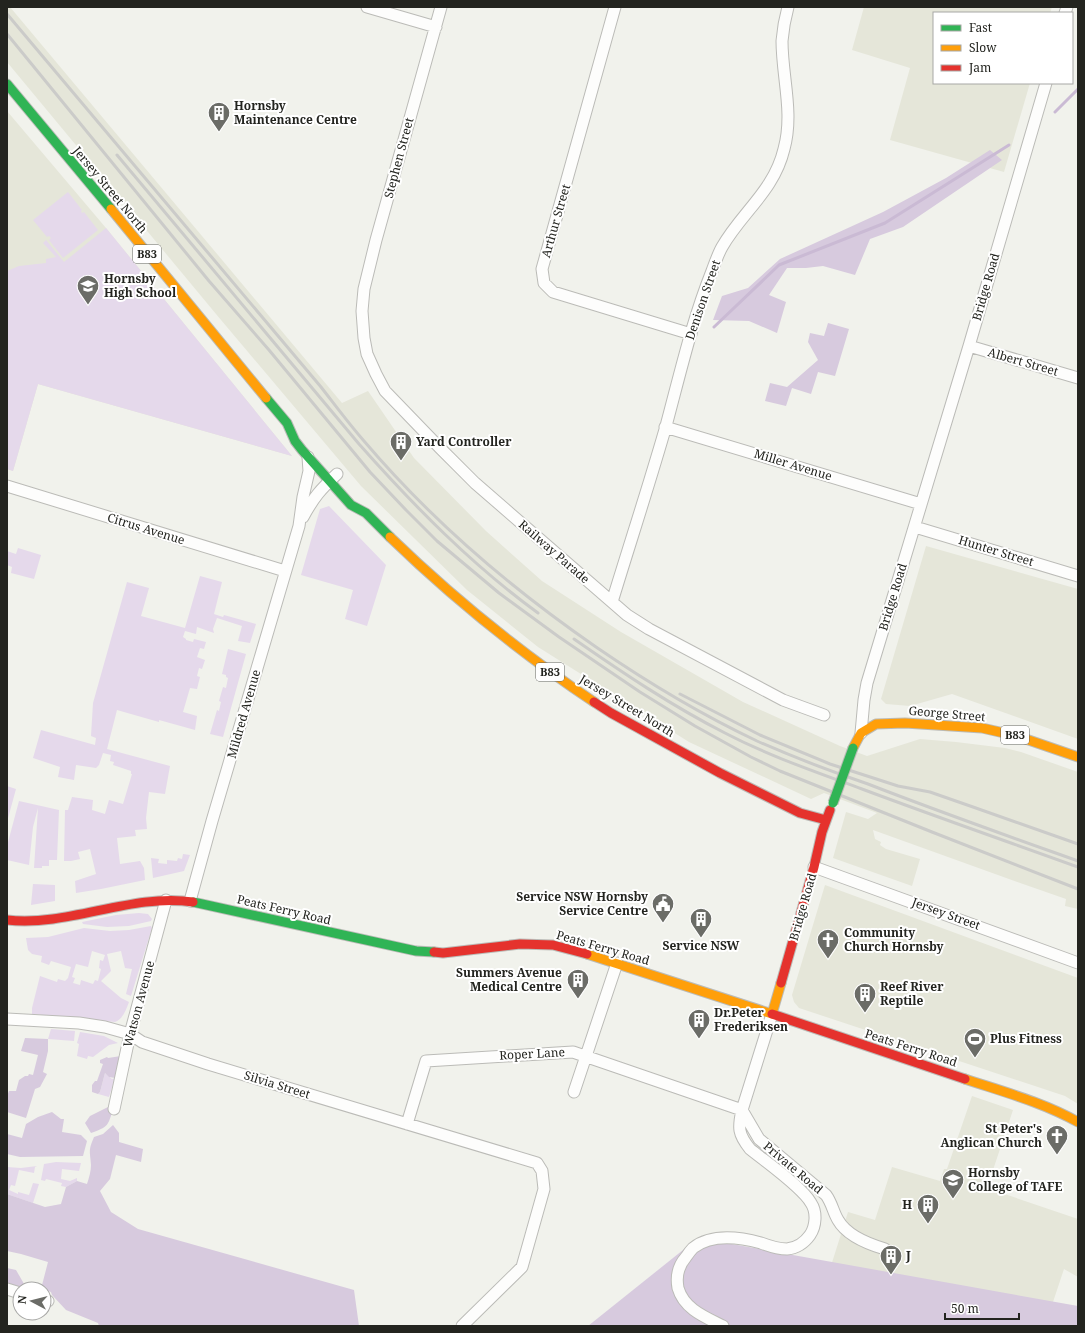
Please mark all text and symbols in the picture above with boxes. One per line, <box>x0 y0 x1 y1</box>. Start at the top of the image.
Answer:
legend <box>933 12 1073 84</box>
text: Fast <box>969 19 992 36</box>
text: Slow <box>969 39 997 56</box>
text: Jam <box>968 59 991 76</box>
place label: Hornsby Maintenance Centre <box>234 97 357 128</box>
building icon: Hornsby Maintenance Centre <box>206 100 232 133</box>
street label: Stephen Street <box>380 116 417 200</box>
street label: Jersey Street North <box>68 142 152 237</box>
street label: Arthur Street <box>537 182 574 260</box>
road number: B83 <box>133 245 161 263</box>
street label: Bridge Road <box>968 250 1003 323</box>
street label: Denison Street <box>681 258 724 342</box>
place label: Hornsby High School <box>104 270 177 301</box>
school or university icon: Hornsby High School <box>75 273 101 306</box>
street label: Albert Street <box>986 343 1060 380</box>
building icon: Yard Controller <box>388 429 414 462</box>
place label: Yard Controller <box>416 433 512 450</box>
street label: Miller Avenue <box>752 445 834 484</box>
street label: Citrus Avenue <box>105 509 187 548</box>
street label: Railway Parade <box>515 516 593 587</box>
street label: Hunter Street <box>956 531 1036 570</box>
street label: Bridge Road <box>874 560 911 633</box>
road number: B83 <box>536 663 564 681</box>
street label: Mildred Avenue <box>223 667 264 760</box>
street label: Jersey Street North <box>576 670 678 741</box>
street label: George Street <box>908 702 986 725</box>
road number: B83 <box>1001 726 1029 744</box>
street label: Bridge Road <box>785 870 820 943</box>
place label: Service NSW Hornsby Service Centre <box>516 888 648 919</box>
street label: Peats Ferry Road <box>235 890 334 929</box>
public building icon: Service NSW Hornsby Service Centre <box>650 891 676 924</box>
street label: Jersey Street <box>909 893 983 934</box>
building icon: Service NSW <box>688 906 714 939</box>
place label: Community Church Hornsby <box>844 924 944 955</box>
street label: Peats Ferry Road <box>554 926 652 969</box>
church icon: Community Church Hornsby <box>815 927 841 960</box>
place label: Service NSW <box>663 937 740 954</box>
street label: Watson Avenue <box>119 959 158 1049</box>
place label: Summers Avenue Medical Centre <box>456 964 562 995</box>
building icon: Summers Avenue Medical Centre <box>565 967 591 1000</box>
place label: Reef River Reptile <box>880 978 944 1009</box>
building icon: Reef River Reptile <box>852 981 878 1014</box>
place label: Dr.Peter Frederiksen <box>714 1004 788 1035</box>
building icon: Dr.Peter Frederiksen <box>686 1007 712 1040</box>
street label: Peats Ferry Road <box>863 1025 960 1071</box>
sports icon: Plus Fitness <box>962 1026 988 1059</box>
place label: Plus Fitness <box>990 1030 1062 1047</box>
street label: Roper Lane <box>499 1043 565 1064</box>
street label: Silvia Street <box>242 1066 312 1103</box>
place label: St Peter's Anglican Church <box>941 1120 1042 1151</box>
church icon: St Peter's Anglican Church <box>1044 1123 1070 1156</box>
street label: Private Road <box>760 1138 827 1198</box>
place label: Hornsby College of TAFE <box>968 1164 1062 1195</box>
school or university icon: Hornsby College of TAFE <box>940 1167 966 1200</box>
building icon: H <box>915 1192 941 1225</box>
place label: H <box>902 1196 912 1213</box>
building icon: J <box>878 1243 904 1276</box>
place label: J <box>905 1247 911 1264</box>
north arrow <box>12 1281 52 1321</box>
text: N <box>14 1294 30 1305</box>
scale bar <box>945 1295 1019 1321</box>
text: 50 m <box>951 1300 979 1317</box>

